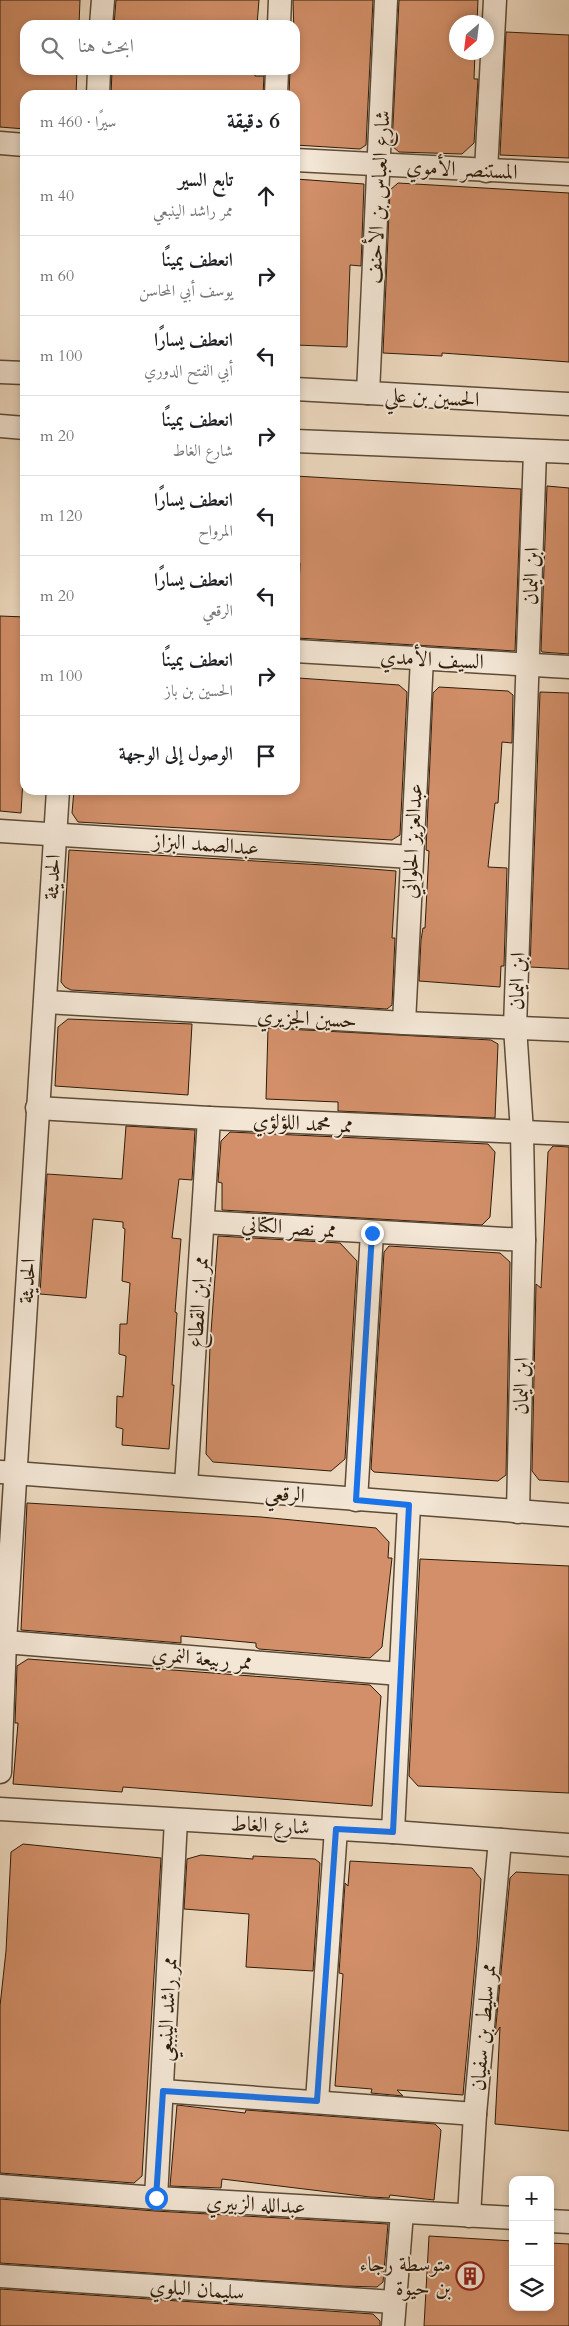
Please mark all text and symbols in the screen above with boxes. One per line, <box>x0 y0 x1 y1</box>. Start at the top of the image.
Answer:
north arrow <box>449 15 494 60</box>
search box <box>20 20 300 75</box>
text: ابحث هنا <box>78 33 134 59</box>
icon: search <box>38 34 66 62</box>
text: 6 دقيقة <box>227 107 280 136</box>
street label: شارع العباس بن الأحنف <box>358 109 401 285</box>
text: سيرًا · 460 m <box>40 111 116 133</box>
street label: المستنصر الأموي <box>405 151 519 188</box>
text: تابع السير <box>178 167 233 193</box>
icon: ahead <box>252 182 280 210</box>
text: 40 m <box>40 185 74 207</box>
text: ممر راشد الينبعي <box>153 200 233 222</box>
text: انعطف يمينًا <box>162 247 233 273</box>
icon: right <box>252 262 280 290</box>
text: 60 m <box>40 265 74 287</box>
text: يوسف أبي المحاسن <box>139 280 233 302</box>
text: انعطف يسارًا <box>154 327 233 353</box>
icon: left <box>252 342 280 370</box>
text: 100 m <box>40 345 82 367</box>
text: أبي الفتح الدوري <box>144 360 233 382</box>
street label: الحسين بن علي <box>384 381 480 419</box>
text: انعطف يمينًا <box>162 407 233 433</box>
icon: right <box>252 422 280 450</box>
text: 20 m <box>40 425 74 447</box>
text: شارع الغاط <box>172 440 233 462</box>
text: انعطف يسارًا <box>154 487 233 513</box>
icon: left <box>252 502 280 530</box>
text: 120 m <box>40 505 82 527</box>
text: المرواح <box>198 520 233 542</box>
street label: ابن اليمان <box>516 547 547 605</box>
text: انعطف يسارًا <box>154 567 233 593</box>
icon: left <box>252 582 280 610</box>
text: 20 m <box>40 585 74 607</box>
text: الرقعي <box>203 600 233 622</box>
street label: السيف الأمدي <box>379 641 485 678</box>
text: انعطف يمينًا <box>162 647 233 673</box>
icon: right <box>252 662 280 690</box>
text: 100 m <box>40 665 82 687</box>
text: الحسين بن باز <box>165 680 233 702</box>
text: الوصول إلى الوجهة <box>119 741 233 767</box>
icon: arrive <box>252 742 280 770</box>
street label: عبدالعزيز الحلواني <box>395 783 432 899</box>
street label: عبدالصمد البزاز <box>150 826 260 863</box>
street label: الحديثة <box>37 854 68 900</box>
street label: ابن اليمان <box>502 952 533 1010</box>
street label: حسين الجزيري <box>256 1001 358 1037</box>
street label: ممر محمد اللؤلؤي <box>252 1106 354 1142</box>
street label: ممر نصر الكتاني <box>240 1210 337 1247</box>
route end <box>361 1222 384 1245</box>
street label: ممر ابن القطاع <box>181 1255 219 1349</box>
street label: الحديثة <box>11 1257 44 1305</box>
street label: ابن اليمان <box>506 1357 537 1415</box>
street label: الرقعي <box>263 1478 306 1515</box>
street label: ممر ربيعة النمري <box>150 1640 253 1678</box>
street label: شارع الغاط <box>229 1809 310 1845</box>
street label: ممر راشد الينبعي <box>150 1956 189 2062</box>
street label: ممر سليط بن سفيان <box>463 1962 504 2092</box>
map controls <box>509 2176 554 2311</box>
button: + <box>509 2176 554 2221</box>
route start <box>145 2187 168 2210</box>
street label: عبدالله الزبيري <box>206 2187 306 2223</box>
button: − <box>509 2221 554 2266</box>
place label: متوسطة رجاء بن حيوة <box>359 2250 451 2303</box>
building icon: متوسطة رجاء بن حيوة <box>455 2261 485 2291</box>
button: layers <box>509 2266 554 2311</box>
street label: سليمان البلوي <box>149 2272 245 2308</box>

